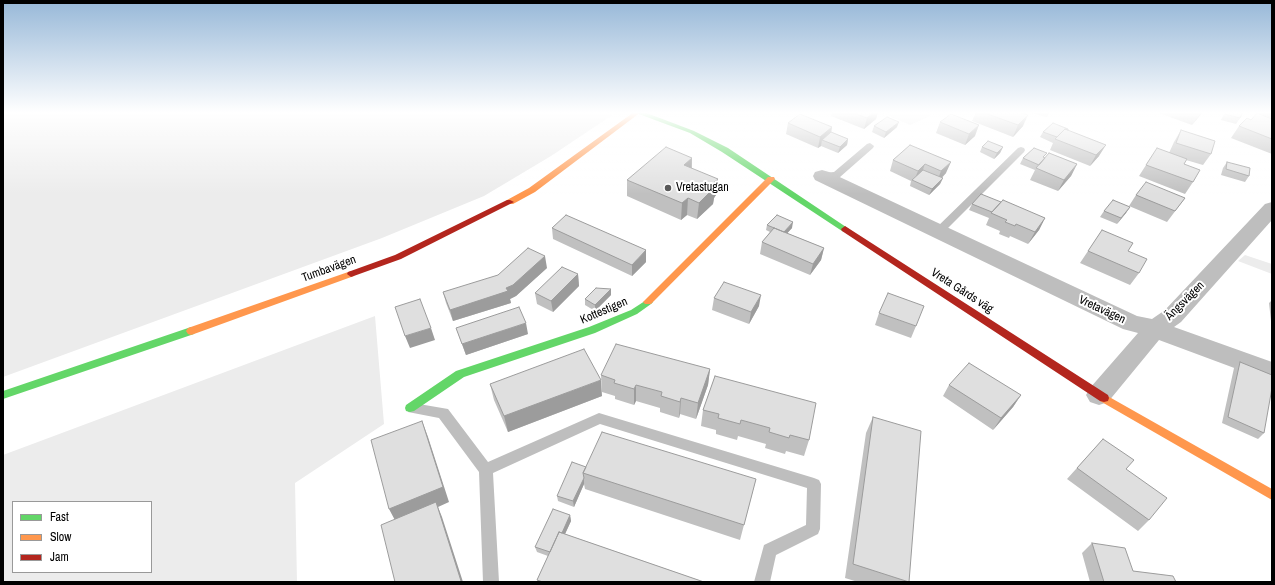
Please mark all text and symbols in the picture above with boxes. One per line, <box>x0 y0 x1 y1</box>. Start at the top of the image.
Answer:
place label: Vretastugan <box>676 181 729 195</box>
marker: Vretastugan <box>663 183 673 193</box>
street label: Tumbavägen <box>300 253 358 285</box>
street label: Vreta Gårds väg <box>928 266 996 316</box>
street label: Ängsvägen <box>1163 279 1207 323</box>
street label: Vretavägen <box>1076 293 1128 327</box>
street label: Kottestigen <box>578 295 630 327</box>
legend <box>12 501 152 573</box>
text: Fast <box>50 509 69 525</box>
text: Slow <box>50 529 71 545</box>
text: Jam <box>50 549 69 565</box>

